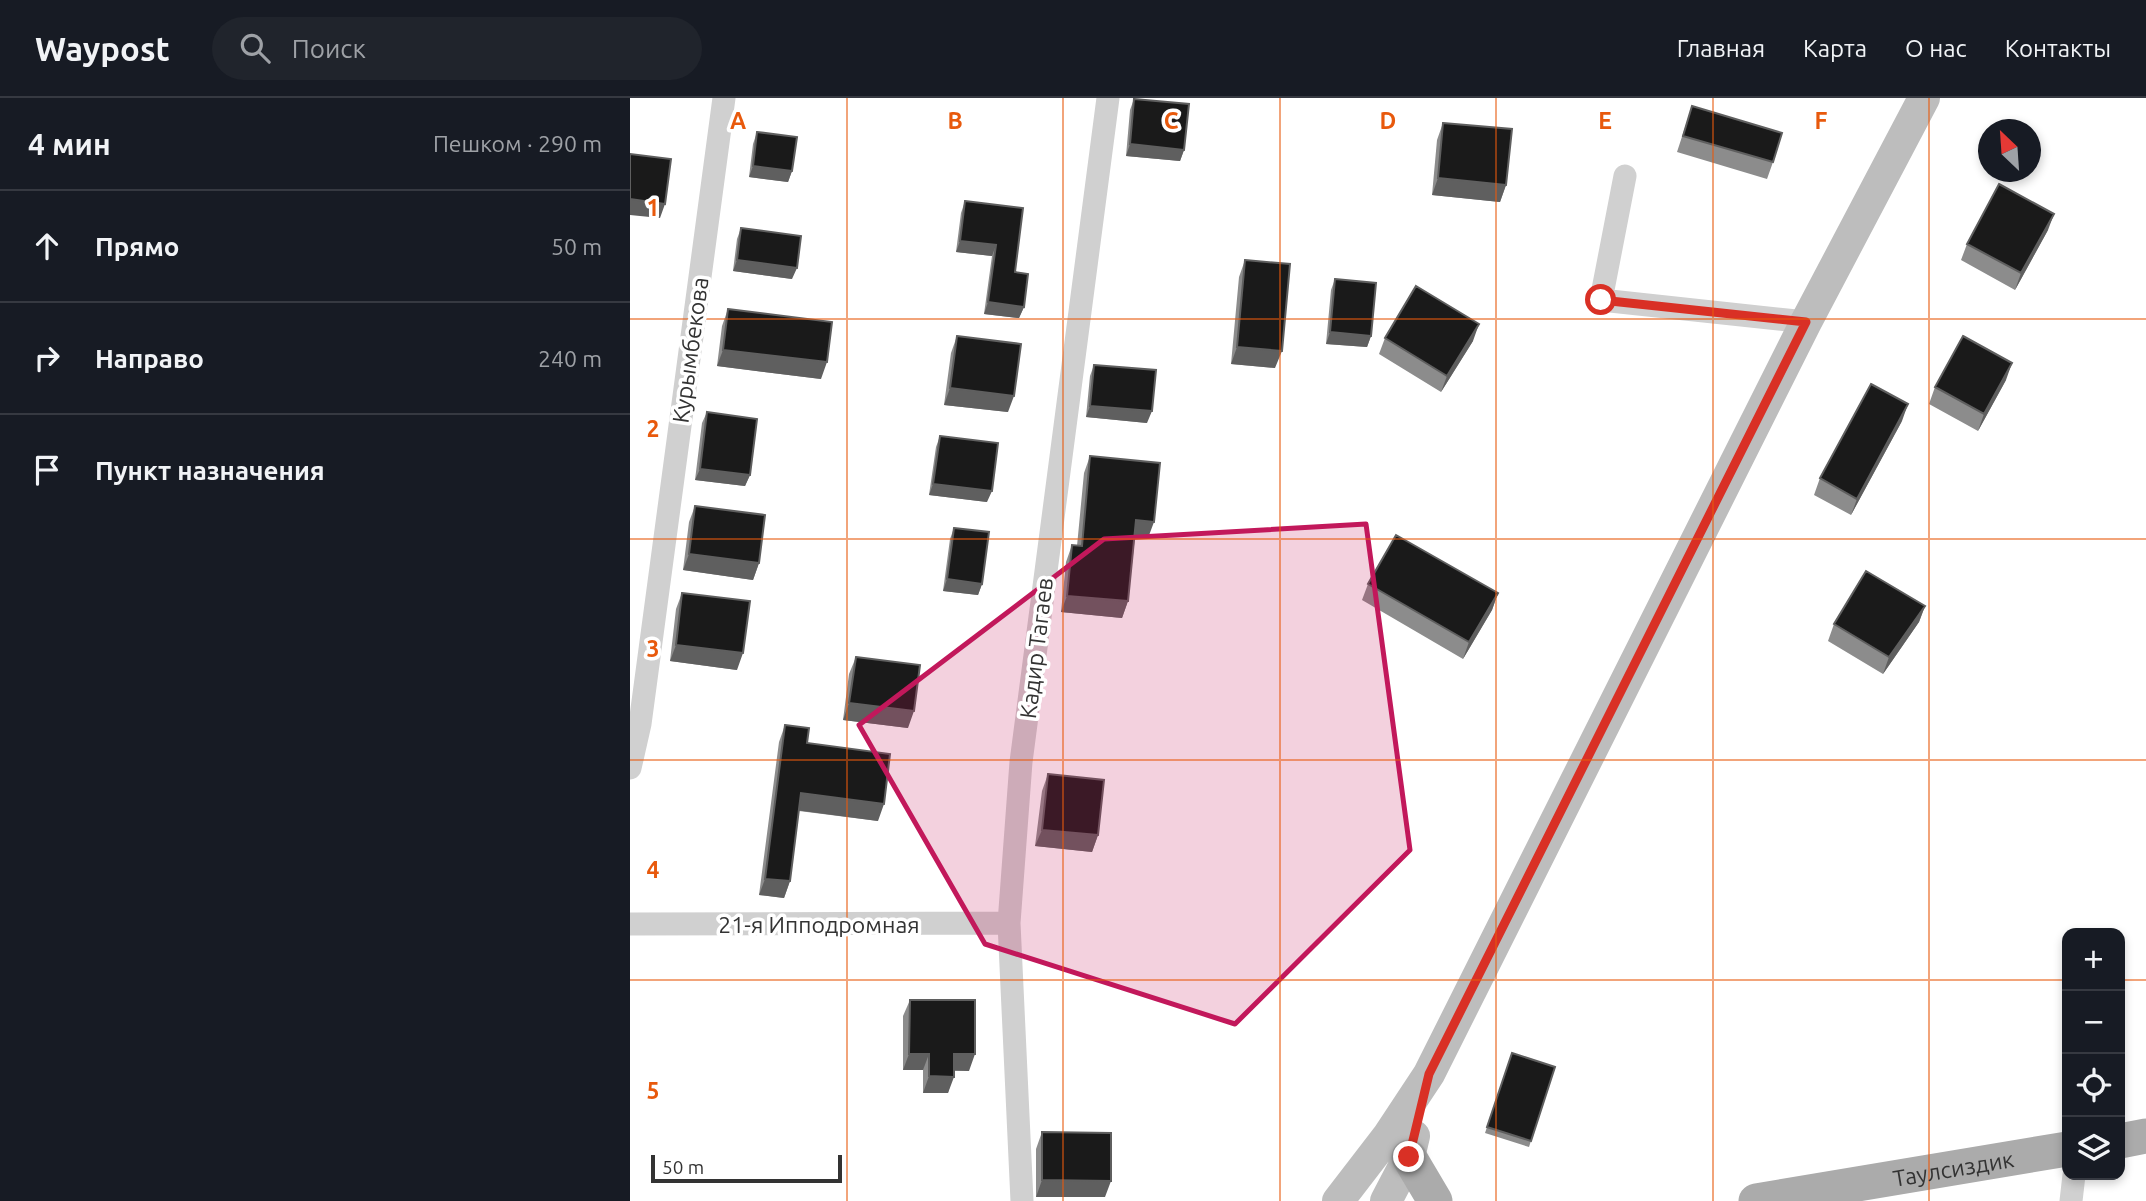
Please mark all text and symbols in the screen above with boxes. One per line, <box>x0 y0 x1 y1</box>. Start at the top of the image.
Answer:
search box <box>212 17 702 80</box>
icon: search <box>236 29 274 67</box>
text: Waypost <box>35 30 170 67</box>
text: Поиск <box>292 34 366 63</box>
text: Главная <box>1677 35 1765 62</box>
text: Карта <box>1803 35 1867 62</box>
text: О нас <box>1905 35 1967 62</box>
text: Контакты <box>2005 35 2111 62</box>
text: A <box>730 108 746 133</box>
text: B <box>947 108 963 133</box>
text: C <box>1164 108 1179 133</box>
text: D <box>1380 108 1396 133</box>
text: E <box>1598 108 1612 133</box>
text: F <box>1815 108 1828 133</box>
north arrow <box>1978 119 2041 182</box>
text: 4 мин <box>28 127 111 161</box>
text: Пешком · 290 m <box>433 131 602 156</box>
text: 1 <box>647 195 659 220</box>
icon: ahead <box>28 227 66 265</box>
text: Прямо <box>95 232 179 261</box>
text: 50 m <box>551 234 602 259</box>
street label: Курымбекова <box>667 275 713 425</box>
route start <box>1585 284 1616 315</box>
icon: right <box>28 339 66 377</box>
text: Направо <box>95 344 204 373</box>
text: 240 m <box>538 346 602 371</box>
text: 2 <box>647 416 659 441</box>
icon: arrive <box>28 451 66 489</box>
text: Пункт назначения <box>95 456 325 485</box>
street label: Кадир Тагаев <box>1015 576 1057 720</box>
text: 3 <box>647 636 659 661</box>
text: 4 <box>647 857 660 882</box>
street label: 21-я Ипподромная <box>718 912 920 937</box>
map controls <box>2062 928 2125 1180</box>
button: + <box>2062 928 2125 991</box>
button: − <box>2062 991 2125 1054</box>
button: locate <box>2062 1054 2125 1117</box>
text: 5 <box>647 1078 659 1103</box>
button: layers <box>2062 1117 2125 1180</box>
route end <box>1393 1141 1424 1172</box>
street label: Таулсиздик <box>1891 1146 2016 1190</box>
scale bar <box>651 1152 842 1184</box>
text: 50 m <box>662 1156 704 1178</box>

